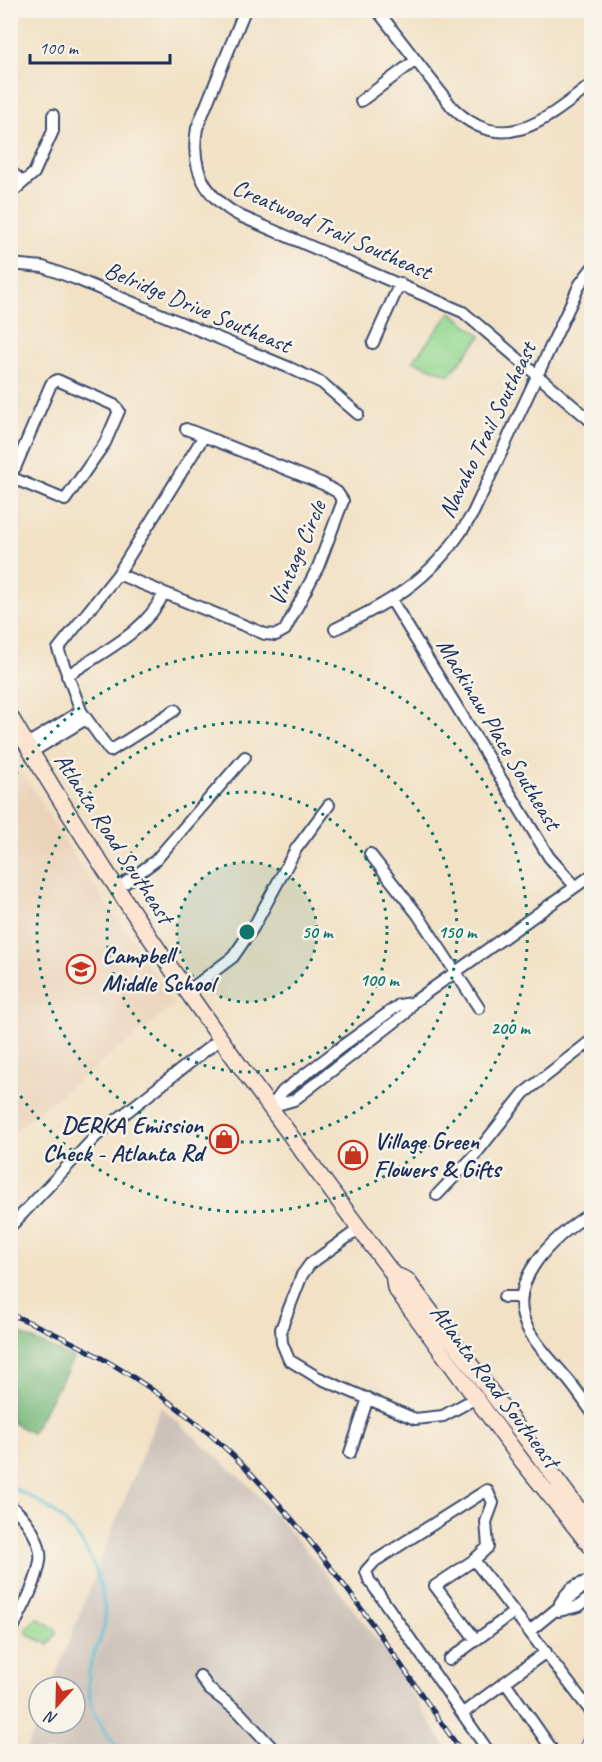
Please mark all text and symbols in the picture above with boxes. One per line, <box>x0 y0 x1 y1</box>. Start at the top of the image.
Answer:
scale bar <box>30 27 170 65</box>
text: 100 m <box>39 37 80 59</box>
street label: Creatwood Trail Southeast <box>228 172 438 287</box>
street label: Belridge Drive Southeast <box>100 254 298 361</box>
street label: Navaho Trail Southeast <box>431 335 543 523</box>
street label: Vintage Circle <box>261 494 333 610</box>
street label: Mackinaw Place Southeast <box>430 633 569 837</box>
street label: Atlanta Road Southeast <box>48 747 182 931</box>
text: 50 m <box>302 921 334 943</box>
text: 150 m <box>438 921 478 943</box>
centre of rings <box>237 922 257 942</box>
place label: Campbell Middle School <box>102 940 219 998</box>
school or university icon: Campbell Middle School <box>65 953 97 985</box>
text: 100 m <box>360 969 400 991</box>
text: 200 m <box>491 1017 531 1039</box>
place label: DERKA Emission Check - Atlanta Rd <box>43 1110 207 1168</box>
shop icon: DERKA Emission Check - Atlanta Rd <box>208 1123 240 1155</box>
place label: Village Green Flowers & Gifts <box>374 1126 503 1184</box>
shop icon: Village Green Flowers & Gifts <box>337 1139 369 1171</box>
street label: Atlanta Road Southeast <box>424 1298 568 1476</box>
north arrow <box>27 1675 87 1735</box>
text: N <box>41 1706 60 1729</box>

